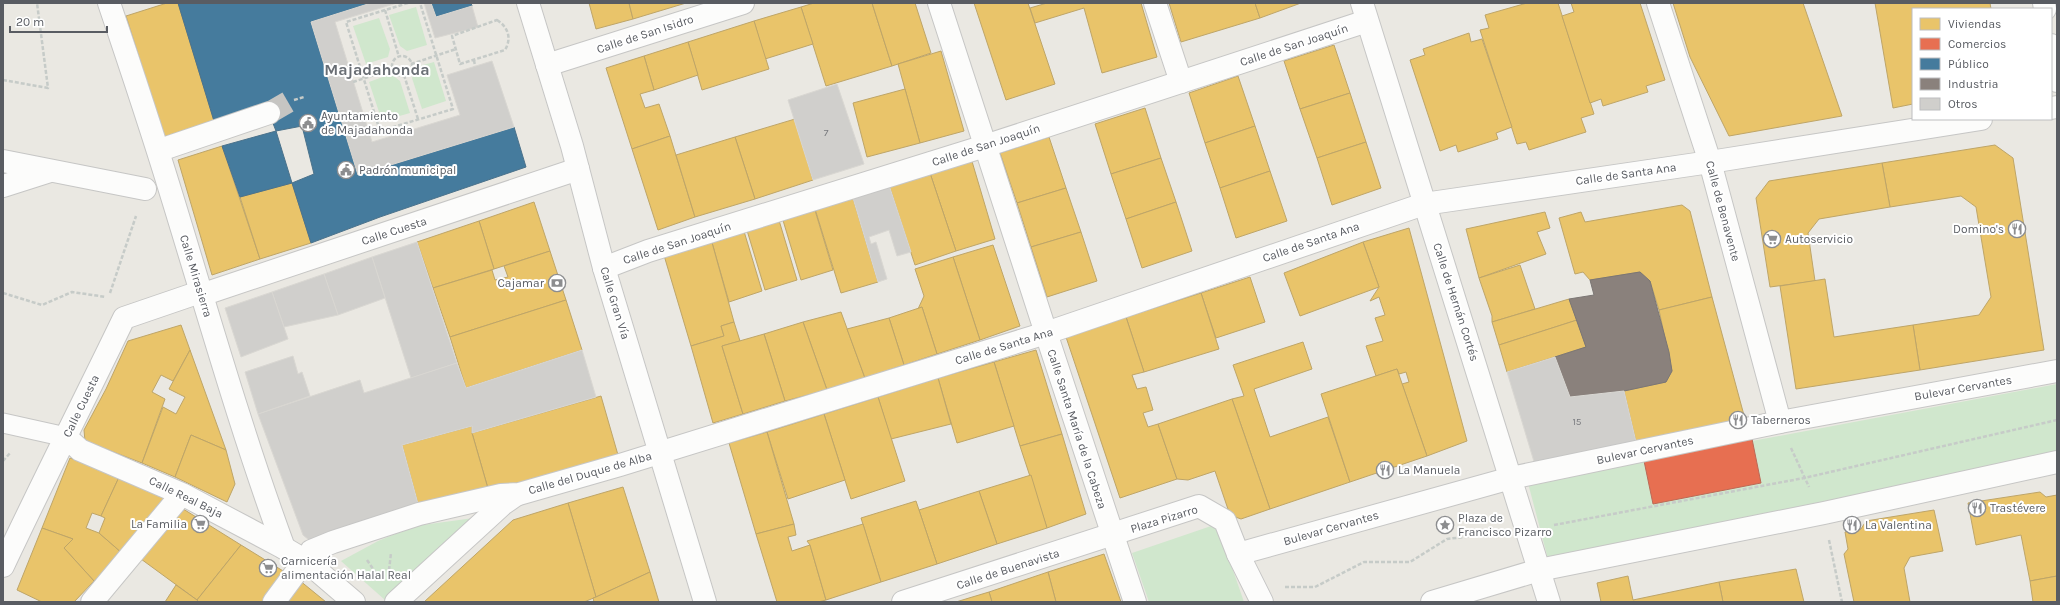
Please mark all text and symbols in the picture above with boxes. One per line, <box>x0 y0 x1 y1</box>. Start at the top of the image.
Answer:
scale bar <box>10 8 107 34</box>
legend <box>1912 8 2052 120</box>
street label: Calle de San Isidro <box>595 12 695 56</box>
text: 20 m <box>16 15 44 29</box>
text: Viviendas <box>1948 17 2001 31</box>
street label: Calle de San Joaquín <box>1238 21 1350 69</box>
text: Comercios <box>1948 37 2006 51</box>
text: Público <box>1948 57 1989 71</box>
district label: Majadahonda <box>324 60 430 79</box>
text: Industria <box>1948 77 1998 91</box>
text: Otros <box>1948 97 1977 111</box>
place label: Ayuntamiento de Majadahonda <box>321 109 413 137</box>
public building icon: Ayuntamiento de Majadahonda <box>298 113 318 133</box>
street label: Calle de San Joaquín <box>930 121 1042 169</box>
house number: 7 <box>824 127 829 139</box>
street label: Calle de Benavente <box>1703 159 1743 263</box>
public building icon: Padrón municipal <box>336 160 356 180</box>
street label: Calle de Santa Ana <box>1575 160 1677 188</box>
place label: Padrón municipal <box>359 163 456 177</box>
street label: Calle Cuesta <box>360 214 428 248</box>
street label: Calle de San Joaquín <box>621 219 733 267</box>
street label: Calle de Santa Ana <box>1261 219 1361 265</box>
restaurant icon: Domino's <box>2007 219 2027 239</box>
place label: Domino's <box>1953 222 2004 236</box>
supermarket icon: Autoservicio <box>1762 229 1782 249</box>
place label: Autoservicio <box>1785 232 1853 246</box>
street label: Calle Mirasierra <box>177 233 215 319</box>
street label: Calle de Hernán Cortés <box>1430 241 1482 363</box>
street label: Calle Gran Vía <box>597 265 633 341</box>
bank icon: Cajamar <box>547 273 567 293</box>
place label: Cajamar <box>497 276 545 290</box>
street label: Calle de Santa Ana <box>953 324 1055 368</box>
street label: Calle Santa María de la Cabeza <box>1044 347 1110 511</box>
street label: Calle Cuesta <box>60 372 102 440</box>
street label: Bulevar Cervantes <box>1913 373 2013 403</box>
restaurant icon: Taberneros <box>1728 410 1748 430</box>
place label: Taberneros <box>1751 413 1811 427</box>
house number: 15 <box>1573 416 1582 428</box>
street label: Bulevar Cervantes <box>1595 433 1695 467</box>
street label: Calle del Duque de Alba <box>527 449 653 497</box>
restaurant icon: La Manuela <box>1375 460 1395 480</box>
place label: La Manuela <box>1398 463 1460 477</box>
street label: Calle Real Baja <box>147 473 225 521</box>
restaurant icon: Trastévere <box>1967 498 1987 518</box>
place label: Trastévere <box>1990 501 2046 515</box>
street label: Plaza Pizarro <box>1129 502 1199 536</box>
street label: Bulevar Cervantes <box>1282 508 1380 548</box>
place label: Plaza de Francisco Pizarro <box>1458 511 1552 539</box>
supermarket icon: La Familia <box>190 514 210 534</box>
place icon: Plaza de Francisco Pizarro <box>1435 515 1455 535</box>
restaurant icon: La Valentina <box>1842 515 1862 535</box>
place label: La Familia <box>131 517 187 531</box>
place label: La Valentina <box>1865 518 1932 532</box>
street label: Calle de Buenavista <box>955 546 1061 592</box>
place label: Carnicería alimentación Halal Real <box>281 554 411 582</box>
supermarket icon: Carnicería alimentación Halal Real <box>258 558 278 578</box>

